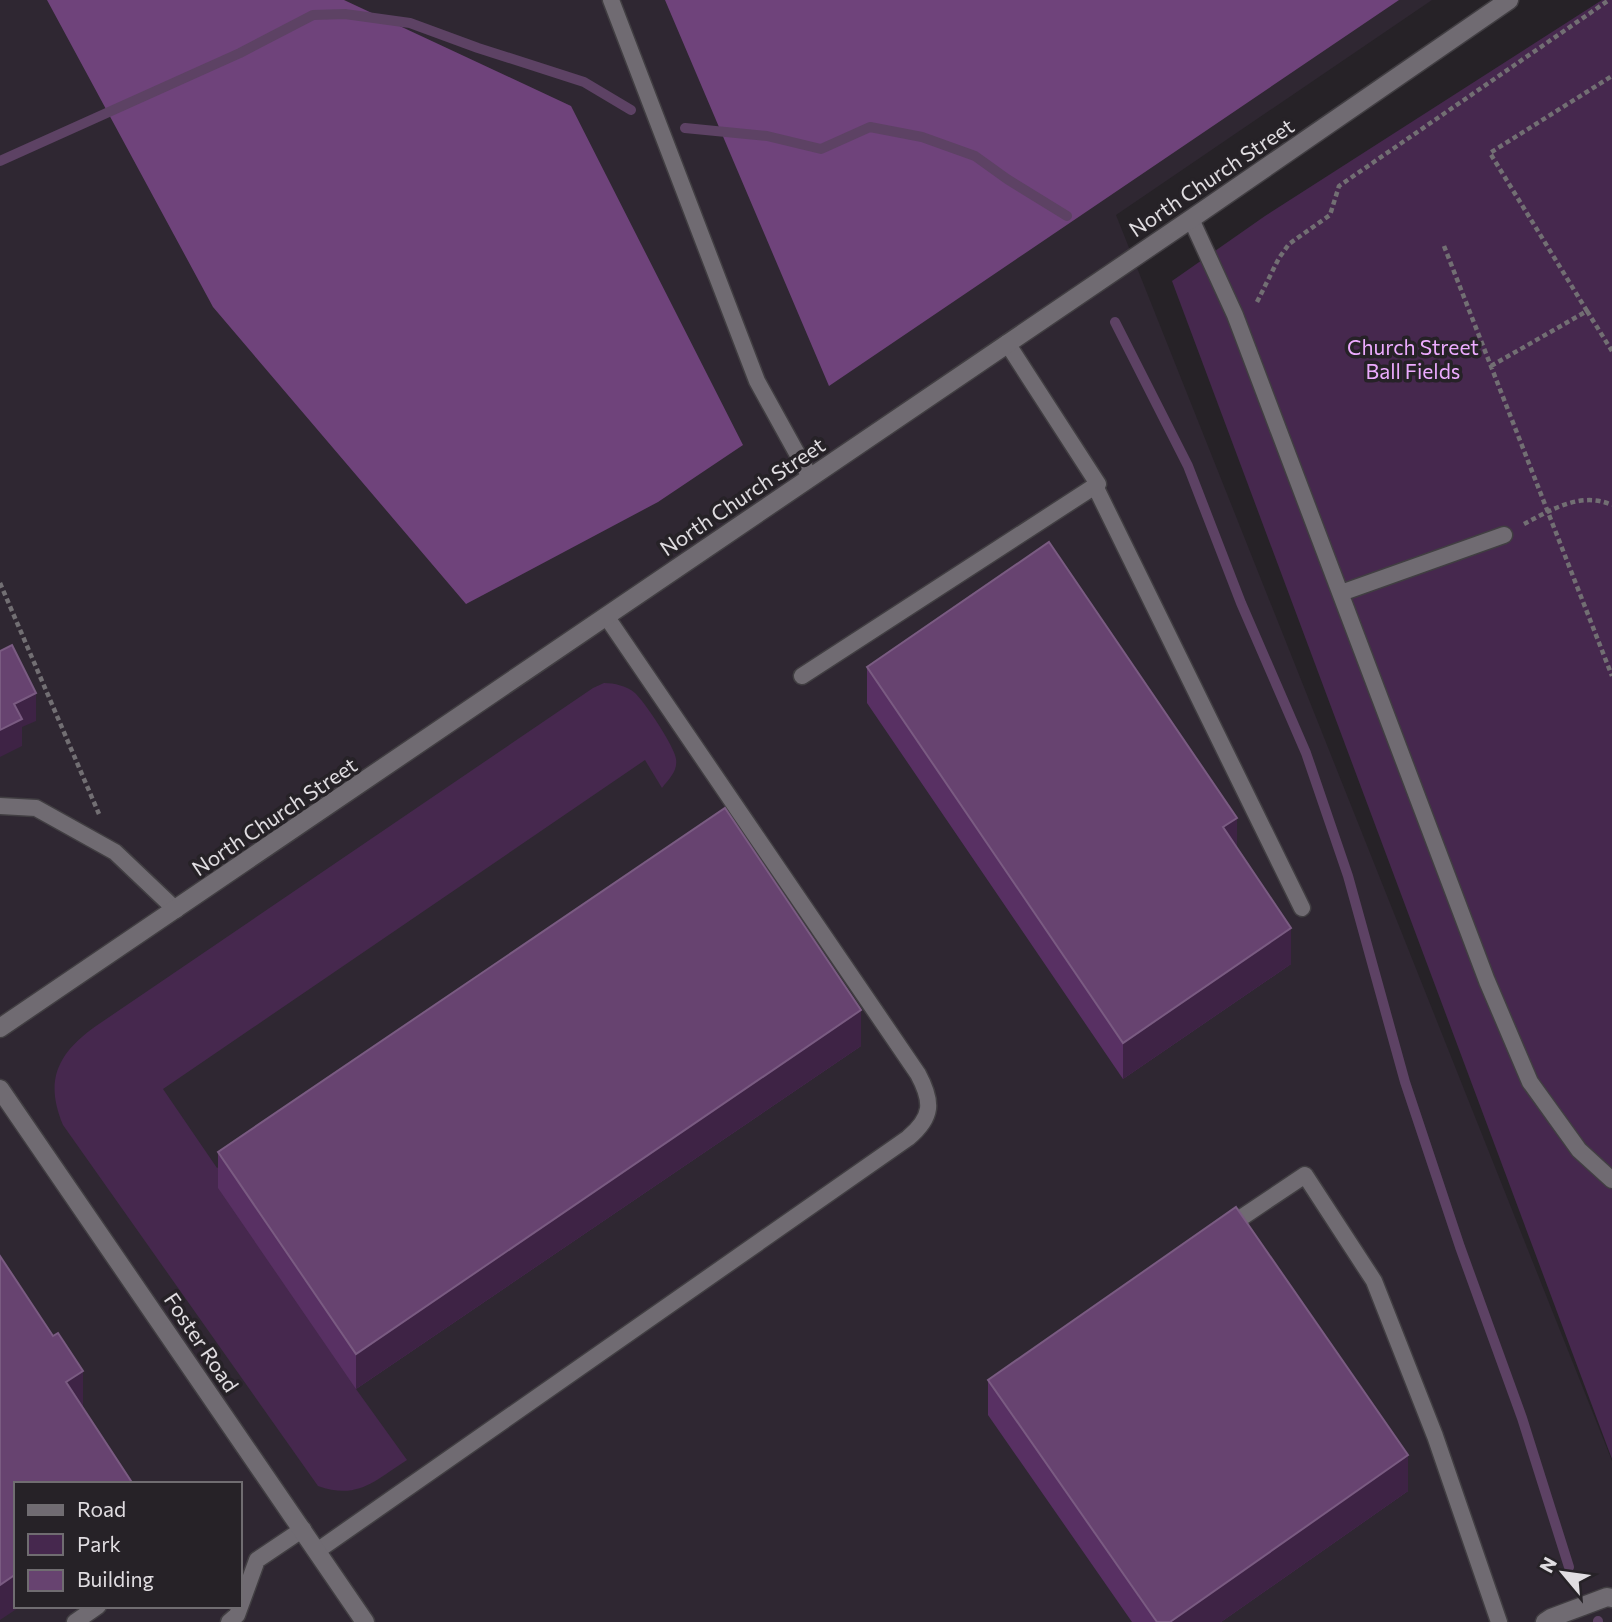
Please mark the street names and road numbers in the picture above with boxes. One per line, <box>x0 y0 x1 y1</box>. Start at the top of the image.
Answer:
street label: North Church Street <box>1124 113 1298 241</box>
street label: North Church Street <box>655 432 829 560</box>
street label: North Church Street <box>187 752 361 880</box>
street label: Foster Road <box>160 1288 244 1396</box>

